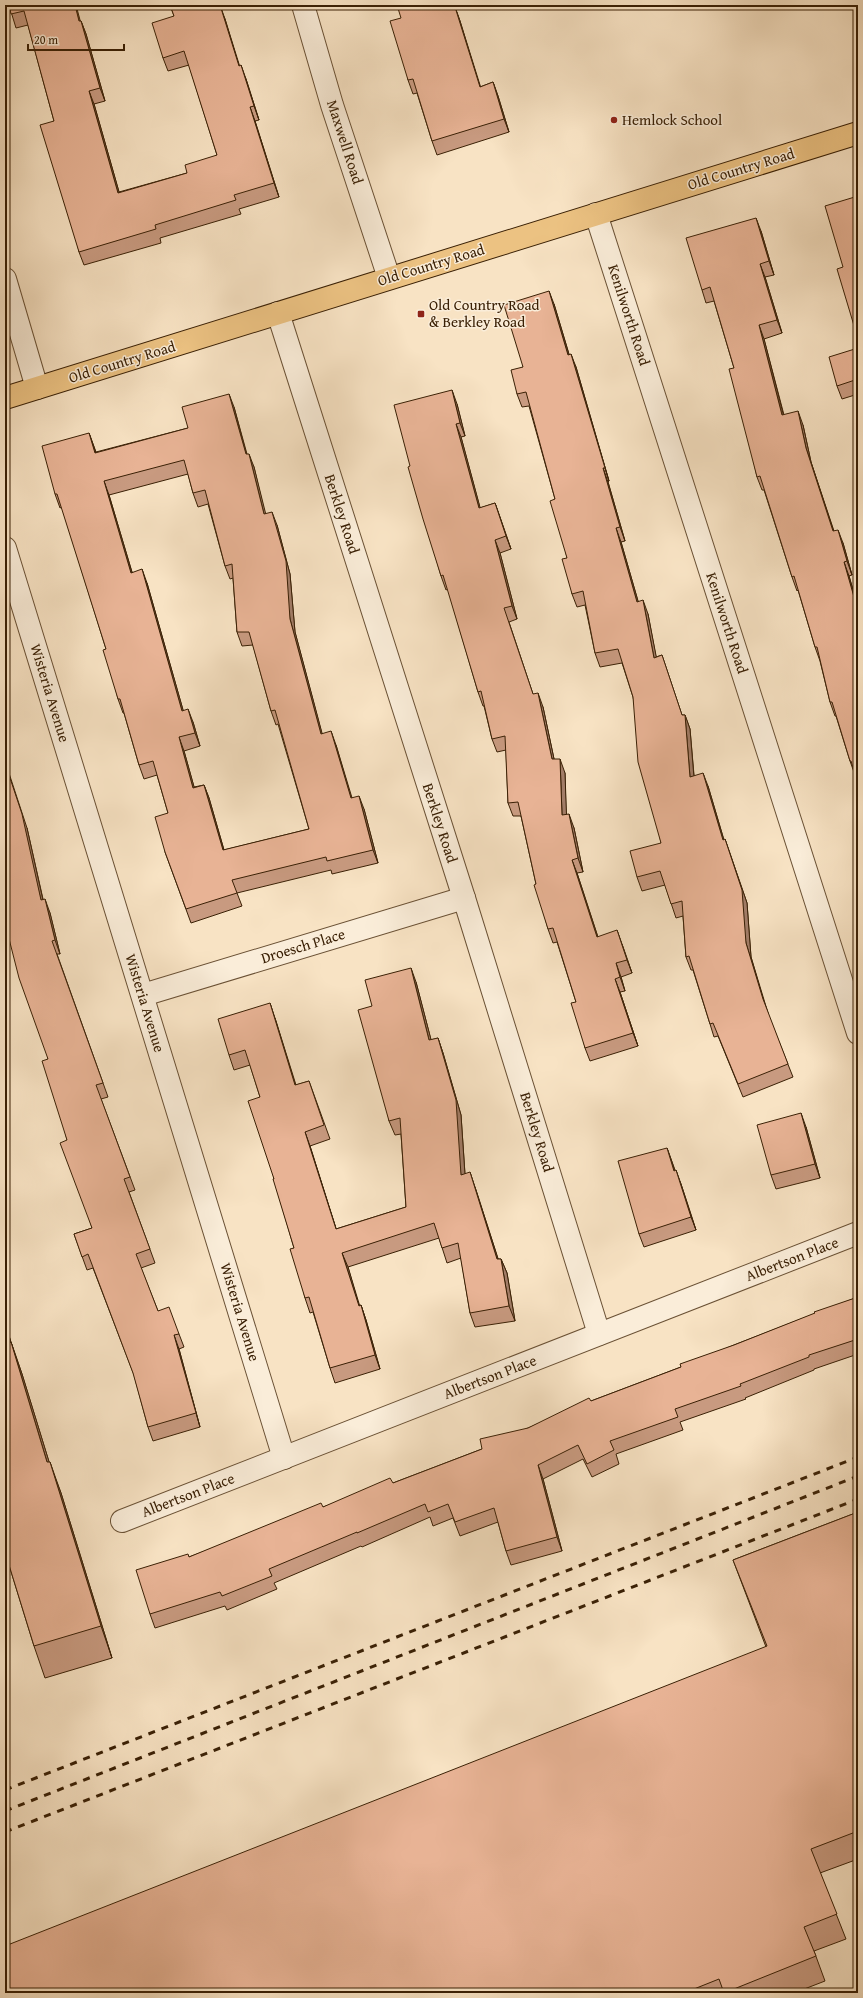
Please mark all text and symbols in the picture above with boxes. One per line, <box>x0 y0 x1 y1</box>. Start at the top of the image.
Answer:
scale bar <box>28 26 124 52</box>
text: 20 m <box>34 31 58 48</box>
street label: Maxwell Road <box>322 97 369 187</box>
place label: Hemlock School <box>622 109 722 130</box>
marker: Hemlock School <box>609 115 619 125</box>
street label: Old Country Road <box>685 142 797 195</box>
street label: Old Country Road <box>375 238 487 291</box>
street label: Kenilworth Road <box>603 261 656 368</box>
place label: Old Country Road & Berkley Road <box>429 294 540 332</box>
marker: Old Country Road & Berkley Road <box>416 309 426 319</box>
street label: Old Country Road <box>66 335 178 388</box>
street label: Berkley Road <box>320 471 365 556</box>
street label: Kenilworth Road <box>701 569 754 676</box>
street label: Wisteria Avenue <box>26 641 75 745</box>
street label: Berkley Road <box>418 780 463 865</box>
street label: Droesch Place <box>258 923 347 968</box>
street label: Wisteria Avenue <box>121 951 170 1055</box>
street label: Berkley Road <box>515 1089 560 1174</box>
street label: Albertson Place <box>742 1231 841 1286</box>
street label: Wisteria Avenue <box>216 1260 265 1364</box>
street label: Albertson Place <box>440 1349 539 1404</box>
street label: Albertson Place <box>138 1467 237 1522</box>

